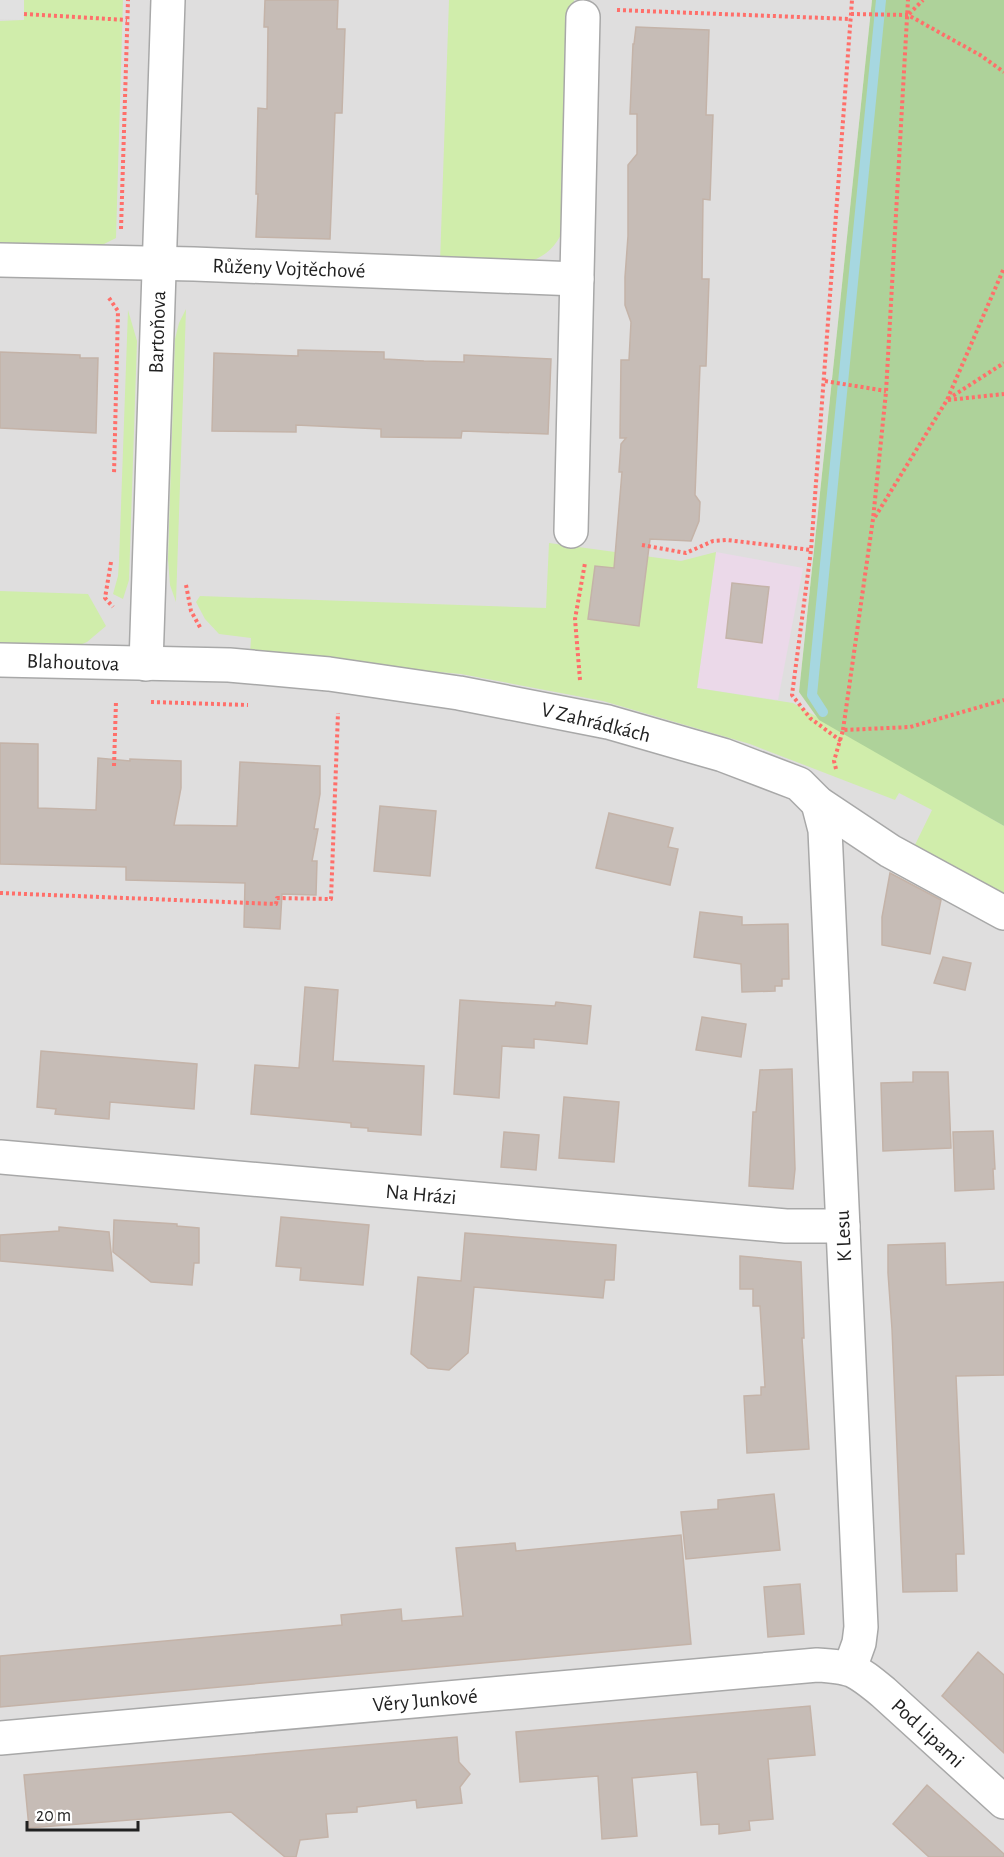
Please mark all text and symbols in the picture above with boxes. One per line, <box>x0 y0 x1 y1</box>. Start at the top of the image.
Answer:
street label: Růženy Vojtěchové <box>212 255 366 282</box>
street label: Bartoňova <box>146 290 169 374</box>
street label: Blahoutova <box>26 650 120 675</box>
street label: V Zahrádkách <box>539 699 653 746</box>
street label: Na Hrázi <box>385 1181 457 1208</box>
street label: K Lesu <box>832 1209 855 1262</box>
street label: Věry Junkové <box>372 1685 478 1716</box>
street label: Pod Lipami <box>887 1695 968 1772</box>
scale bar <box>27 1794 138 1832</box>
text: 20 m <box>36 1807 71 1825</box>

